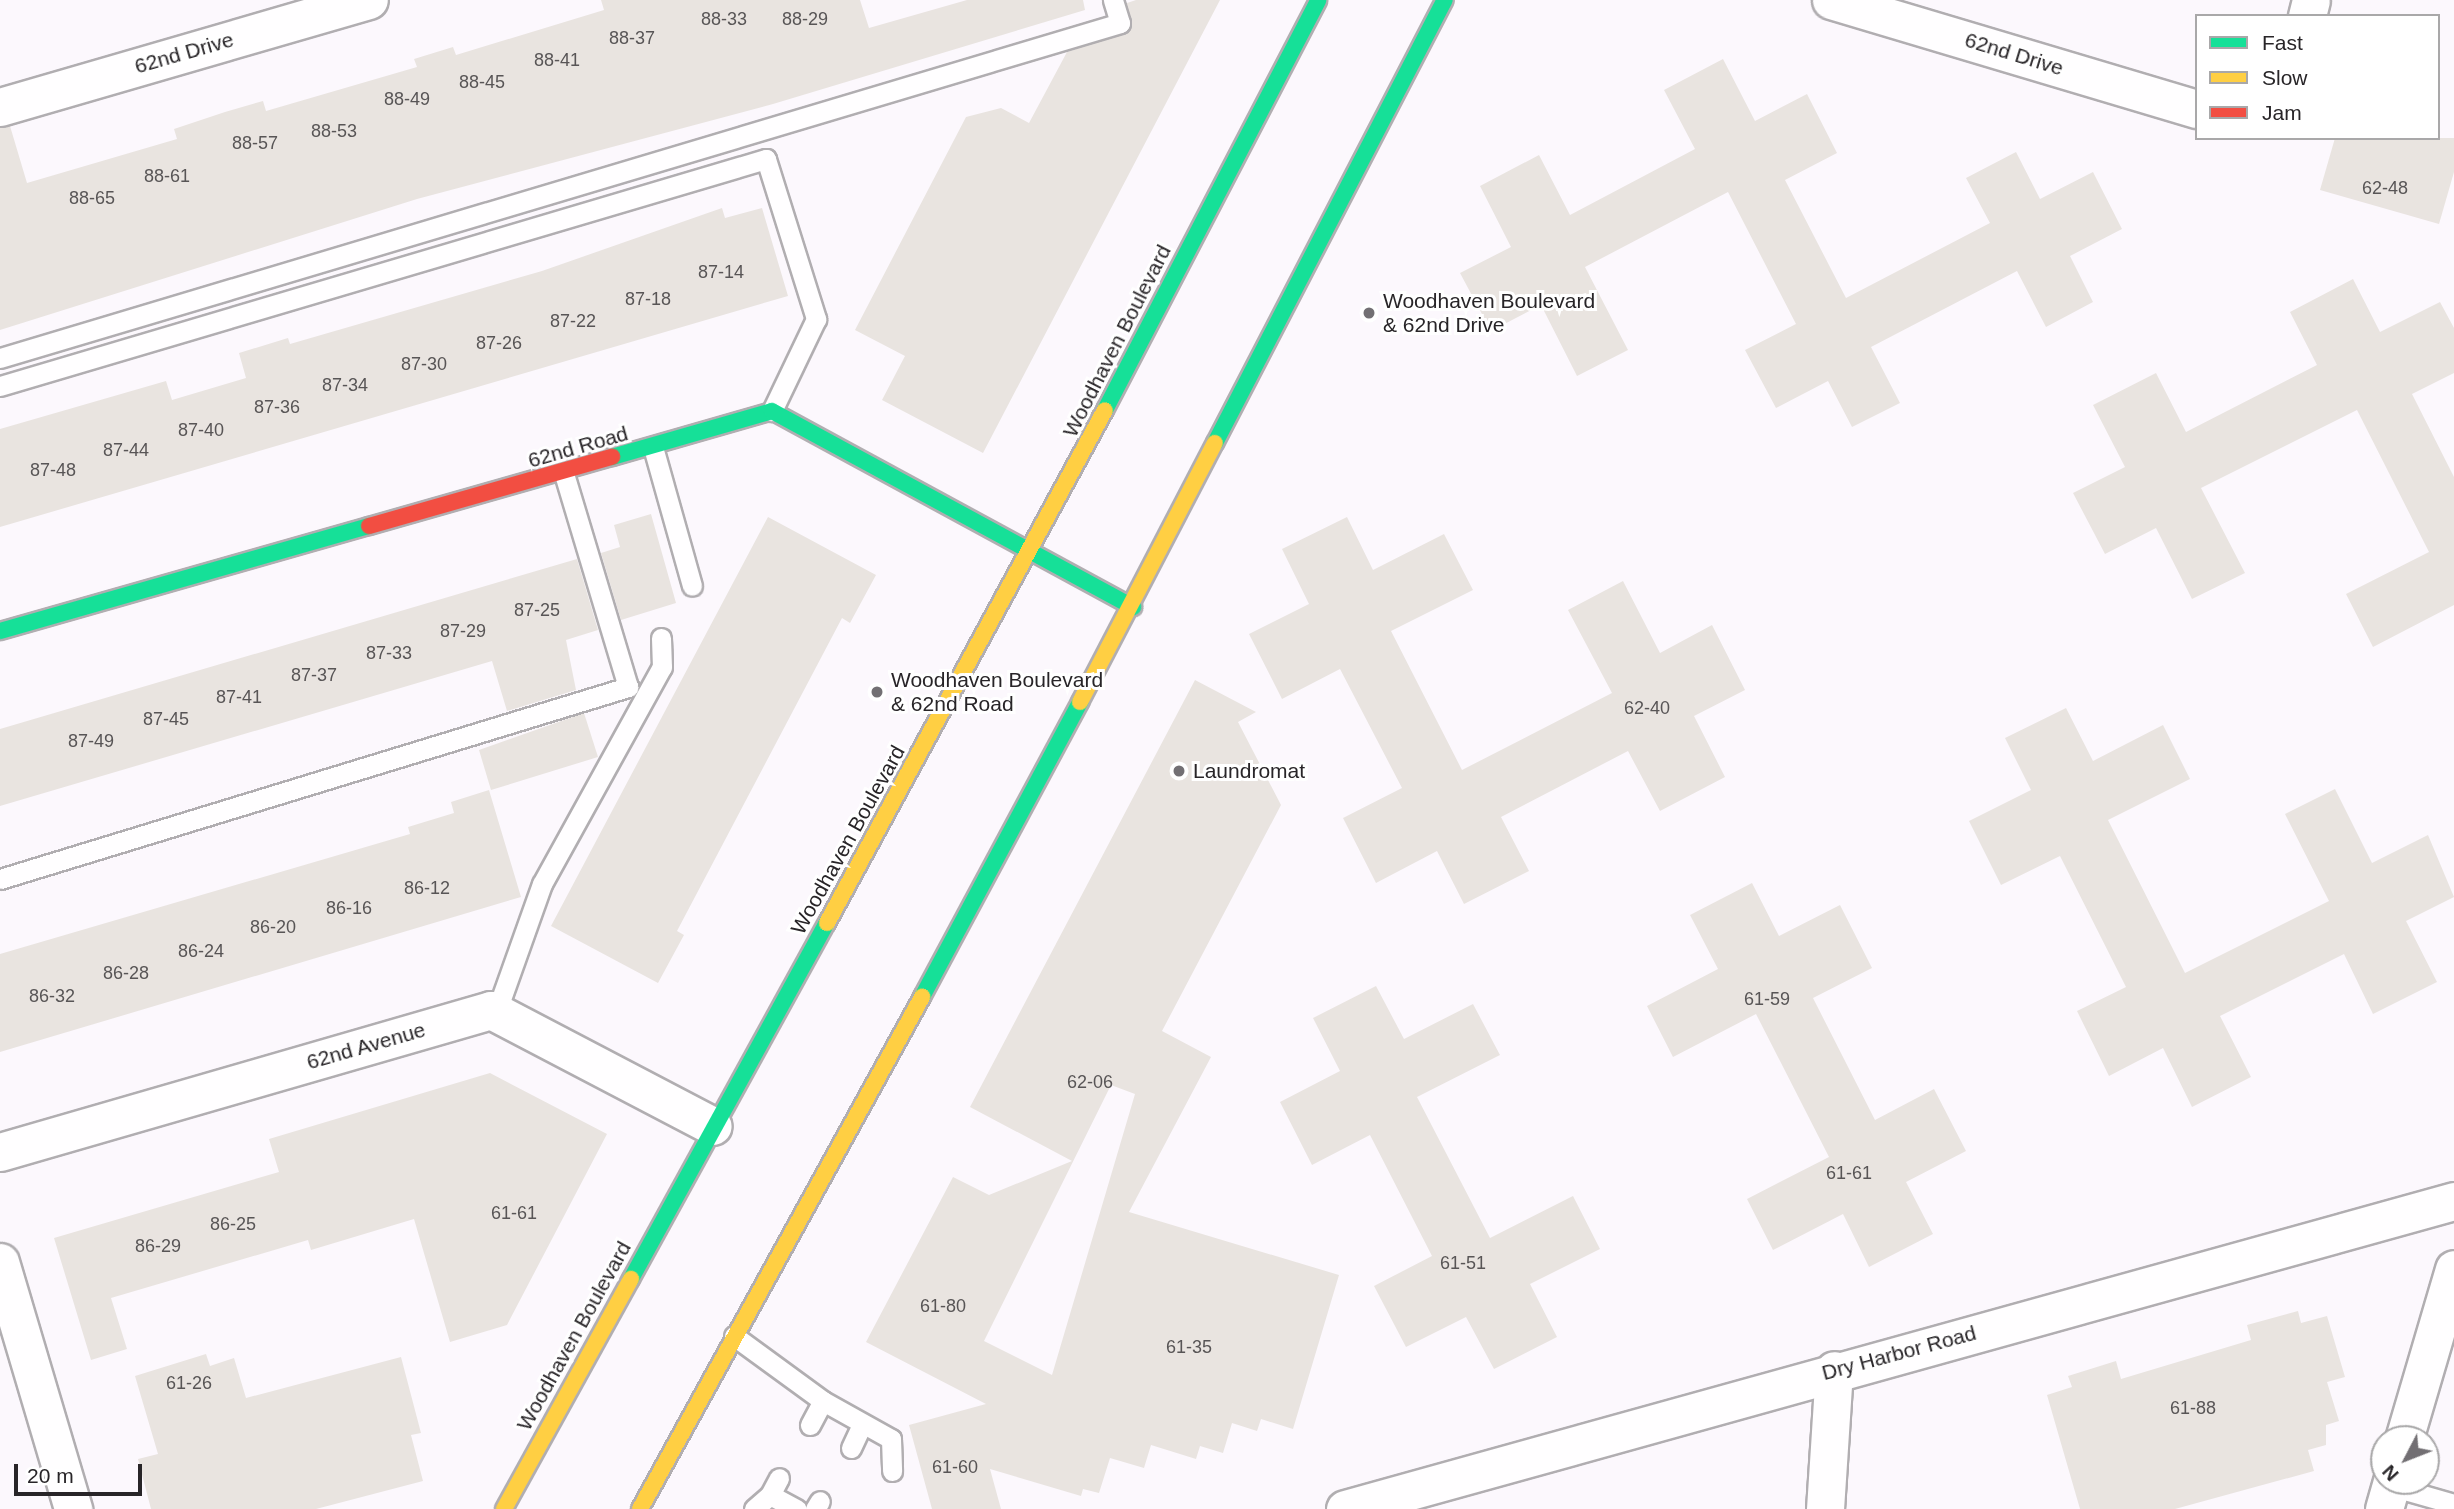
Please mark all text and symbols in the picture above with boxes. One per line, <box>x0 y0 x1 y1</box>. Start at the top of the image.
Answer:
house number: 88-33 <box>701 8 747 30</box>
house number: 88-29 <box>782 8 828 30</box>
legend <box>2195 14 2440 140</box>
street label: 62nd Drive <box>132 27 236 79</box>
house number: 88-37 <box>609 27 655 49</box>
street label: 62nd Drive <box>1962 27 2066 81</box>
text: Fast <box>2262 31 2303 54</box>
house number: 88-41 <box>534 49 580 71</box>
text: Slow <box>2262 66 2308 89</box>
house number: 88-45 <box>459 71 505 93</box>
house number: 88-49 <box>384 88 430 110</box>
text: Jam <box>2262 101 2302 124</box>
house number: 88-53 <box>311 120 357 142</box>
house number: 88-57 <box>232 132 278 154</box>
house number: 88-61 <box>144 165 190 187</box>
house number: 62-48 <box>2362 177 2408 199</box>
house number: 88-65 <box>69 187 115 209</box>
street label: Woodhaven Boulevard <box>1058 241 1176 441</box>
house number: 87-14 <box>698 261 744 283</box>
house number: 87-18 <box>625 288 671 310</box>
place label: Woodhaven Boulevard & 62nd Drive <box>1383 288 1595 338</box>
marker: Woodhaven Boulevard & 62nd Drive <box>1361 305 1377 321</box>
house number: 87-22 <box>550 310 596 332</box>
house number: 87-26 <box>476 332 522 354</box>
house number: 87-30 <box>401 353 447 375</box>
house number: 87-34 <box>322 374 368 396</box>
house number: 87-36 <box>254 396 300 418</box>
house number: 87-40 <box>178 419 224 441</box>
street label: 62nd Road <box>525 421 631 473</box>
house number: 87-44 <box>103 439 149 461</box>
house number: 87-48 <box>30 459 76 481</box>
house number: 87-25 <box>514 599 560 621</box>
house number: 87-29 <box>440 620 486 642</box>
house number: 87-33 <box>366 642 412 664</box>
house number: 87-37 <box>291 664 337 686</box>
place label: Woodhaven Boulevard & 62nd Road <box>891 667 1103 717</box>
marker: Woodhaven Boulevard & 62nd Road <box>869 684 885 700</box>
house number: 87-41 <box>216 686 262 708</box>
house number: 62-40 <box>1624 697 1670 719</box>
house number: 87-45 <box>143 708 189 730</box>
house number: 87-49 <box>68 730 114 752</box>
street label: Woodhaven Boulevard <box>786 741 910 939</box>
place label: Laundromat <box>1193 758 1305 784</box>
marker: Laundromat <box>1171 763 1187 779</box>
house number: 86-12 <box>404 877 450 899</box>
house number: 86-16 <box>326 897 372 919</box>
house number: 86-20 <box>250 916 296 938</box>
house number: 86-24 <box>178 940 224 962</box>
house number: 86-28 <box>103 962 149 984</box>
house number: 86-32 <box>29 985 75 1007</box>
house number: 61-59 <box>1744 988 1790 1010</box>
street label: 62nd Avenue <box>303 1017 429 1075</box>
house number: 62-06 <box>1067 1071 1113 1093</box>
house number: 61-61 <box>1826 1162 1872 1184</box>
house number: 61-61 <box>491 1202 537 1224</box>
house number: 86-25 <box>210 1213 256 1235</box>
house number: 86-29 <box>135 1235 181 1257</box>
street label: Woodhaven Boulevard <box>512 1237 636 1435</box>
house number: 61-51 <box>1440 1252 1486 1274</box>
house number: 61-80 <box>920 1295 966 1317</box>
street label: Dry Harbor Road <box>1819 1320 1979 1386</box>
house number: 61-35 <box>1166 1336 1212 1358</box>
house number: 61-26 <box>166 1372 212 1394</box>
house number: 61-88 <box>2170 1397 2216 1419</box>
north arrow <box>2370 1425 2440 1495</box>
scale bar <box>18 1450 145 1494</box>
house number: 61-60 <box>932 1456 978 1478</box>
text: N <box>2378 1461 2403 1485</box>
text: 20 m <box>27 1464 74 1487</box>

